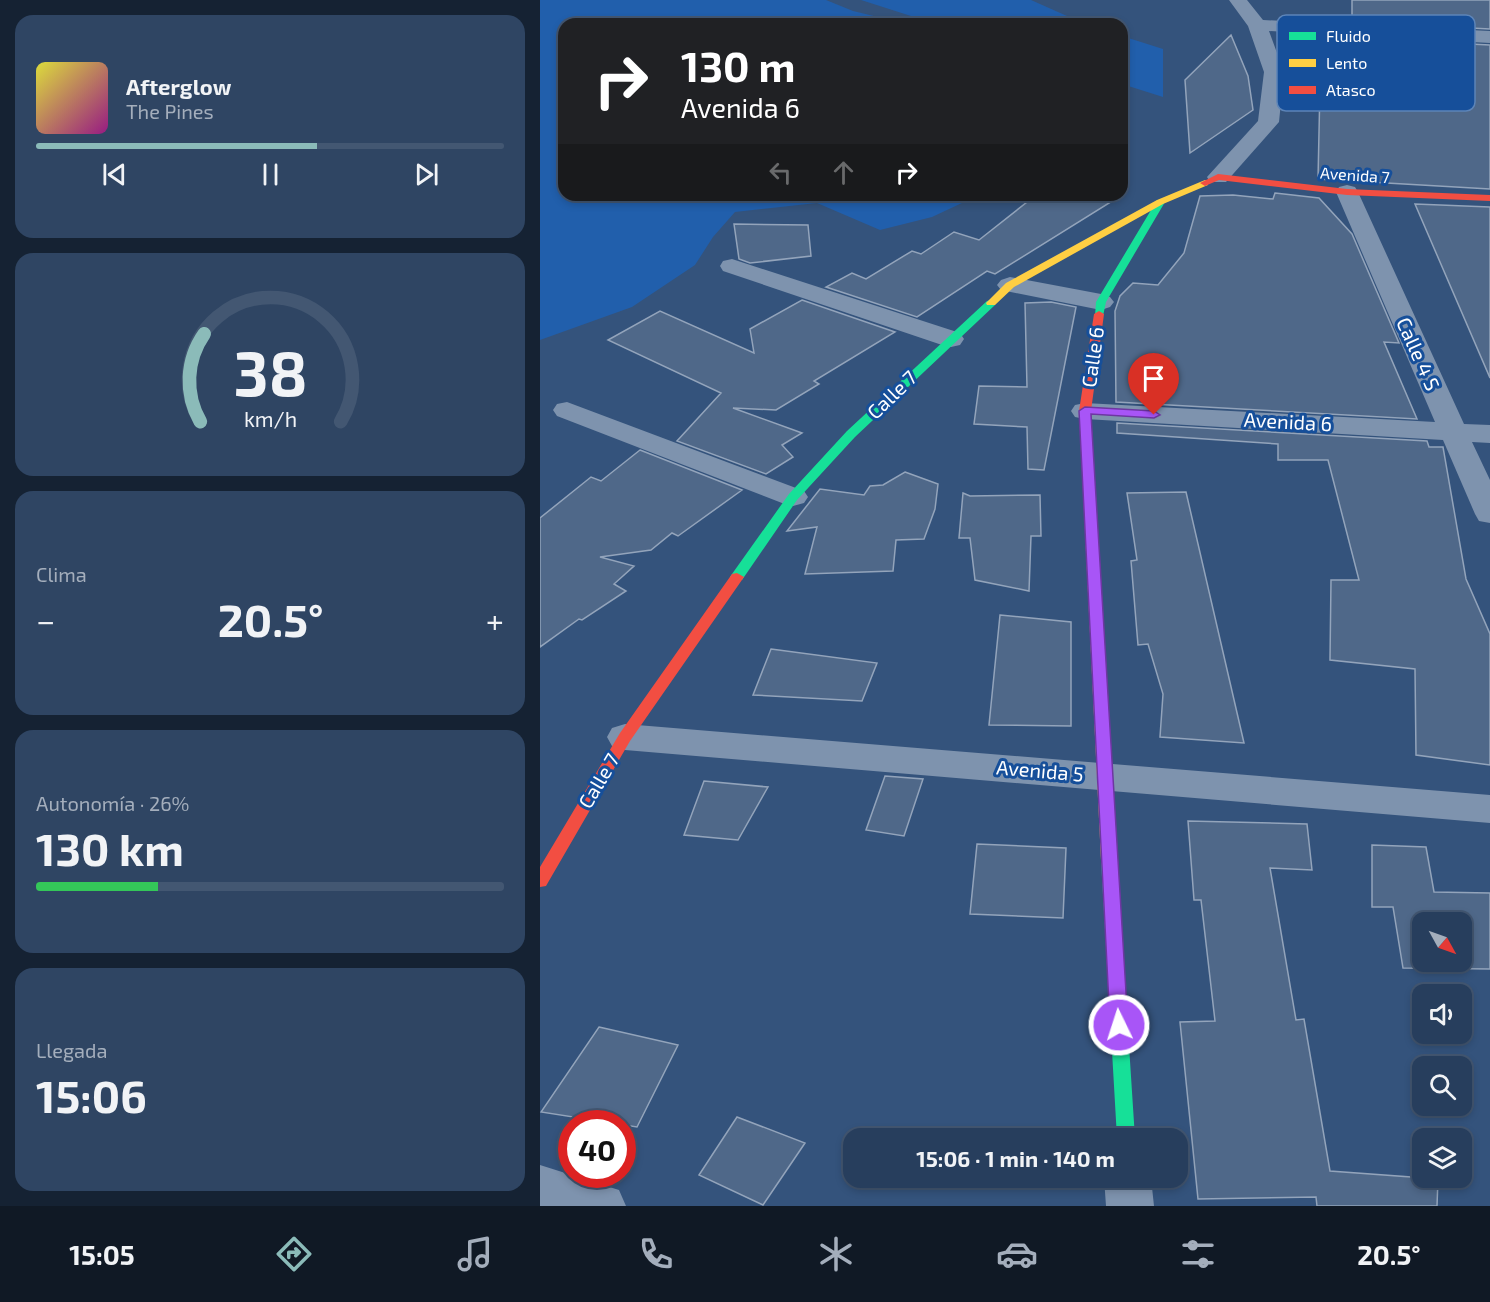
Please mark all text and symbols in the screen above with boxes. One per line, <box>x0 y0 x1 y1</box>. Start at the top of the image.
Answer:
legend <box>1277 15 1475 111</box>
text: Fluido <box>1326 26 1371 45</box>
text: 130 m <box>681 40 796 90</box>
icon: right <box>582 42 660 120</box>
text: Lento <box>1326 53 1367 72</box>
text: Afterglow <box>126 73 231 99</box>
text: Atasco <box>1326 80 1376 99</box>
text: Avenida 6 <box>681 91 800 123</box>
text: The Pines <box>126 99 214 123</box>
icon: left <box>764 156 797 189</box>
icon: ahead <box>827 156 860 189</box>
icon: right <box>890 156 923 189</box>
icon: previous <box>98 158 131 191</box>
icon: pause <box>254 158 287 191</box>
icon: next <box>410 158 443 191</box>
street label: Avenida 7 <box>1320 163 1390 186</box>
street label: Calle 4 S <box>1392 313 1446 394</box>
street label: Calle 6 <box>1076 325 1108 389</box>
text: 38 <box>233 334 307 409</box>
pin <box>1128 353 1179 415</box>
icon: arrive <box>1137 362 1170 395</box>
street label: Calle 7 <box>861 365 921 424</box>
text: km/h <box>243 406 297 431</box>
street label: Avenida 6 <box>1243 407 1333 435</box>
text: Clima <box>36 562 87 586</box>
text: 20.5° <box>218 592 323 646</box>
text: − <box>36 600 55 640</box>
text: + <box>486 600 504 640</box>
street label: Calle 7 <box>572 749 624 812</box>
street label: Avenida 5 <box>995 754 1085 786</box>
text: Autonomía · 26% <box>36 791 189 815</box>
text: 130 km <box>36 821 184 875</box>
north arrow <box>1412 912 1472 972</box>
map controls <box>1412 912 1472 1188</box>
button: sound <box>1412 984 1472 1044</box>
position arrow <box>1087 993 1151 1057</box>
text: Llegada <box>36 1038 107 1062</box>
button: search <box>1412 1056 1472 1116</box>
text: 15:06 <box>36 1068 147 1122</box>
speed limit sign: 40 <box>558 1110 636 1188</box>
button: layers <box>1412 1128 1472 1188</box>
text: 15:06 · 1 min · 140 m <box>916 1145 1115 1171</box>
icon: directions <box>273 1233 315 1275</box>
icon: music <box>454 1233 496 1275</box>
icon: phone <box>635 1233 677 1275</box>
icon: climate <box>815 1233 857 1275</box>
icon: car <box>996 1233 1038 1275</box>
icon: filters <box>1177 1233 1219 1275</box>
text: 15:05 <box>69 1238 135 1270</box>
text: 20.5° <box>1357 1238 1421 1270</box>

